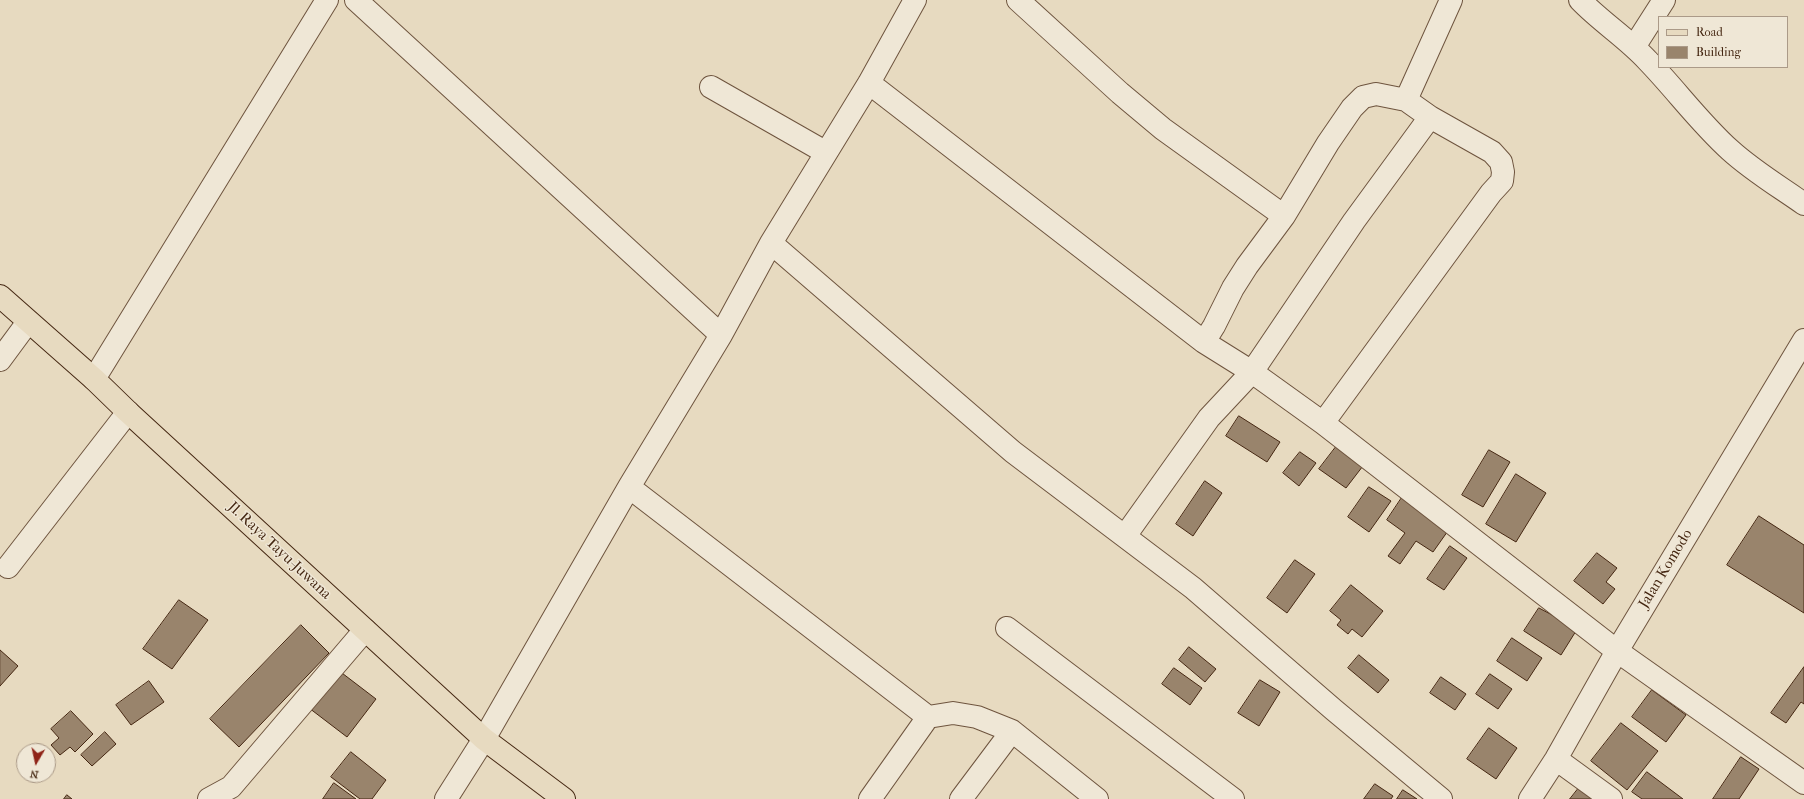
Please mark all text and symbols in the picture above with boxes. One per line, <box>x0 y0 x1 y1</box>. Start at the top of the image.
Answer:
legend <box>1658 16 1788 68</box>
text: Road <box>1696 25 1723 39</box>
text: Building <box>1696 45 1741 59</box>
street label: Jl. Raya Tayu-Juwana <box>224 498 334 604</box>
street label: Jalan Komodo <box>1635 526 1697 612</box>
north arrow <box>16 743 56 783</box>
text: N <box>29 767 39 781</box>

